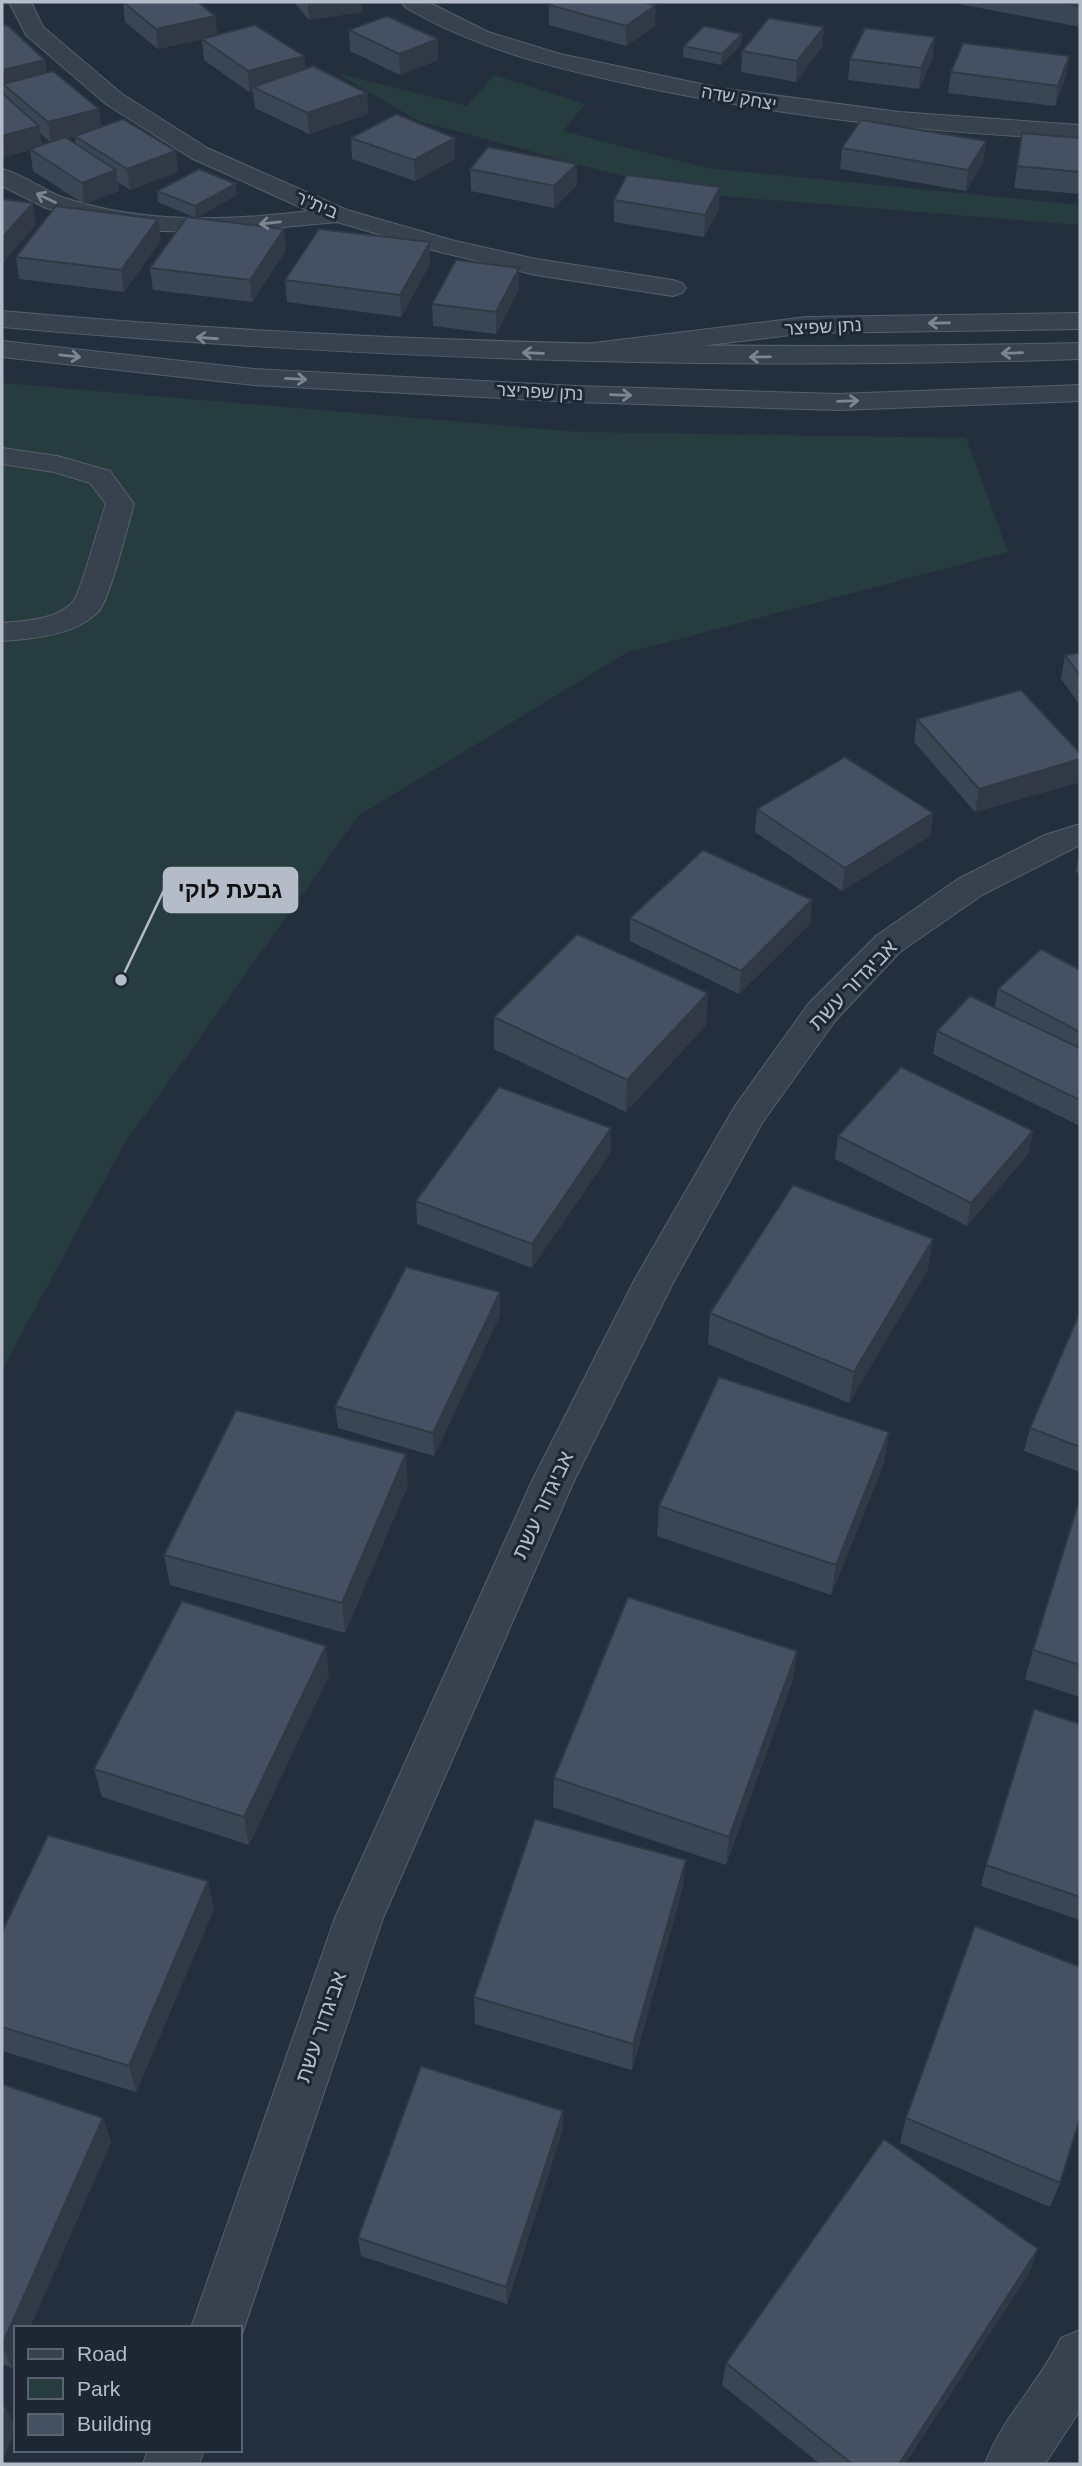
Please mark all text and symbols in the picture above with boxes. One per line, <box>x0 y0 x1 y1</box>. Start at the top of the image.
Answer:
street label: יצחק שדה <box>700 82 778 114</box>
street label: בית"ר <box>293 187 341 223</box>
one-way arrow <box>36 191 57 204</box>
one-way arrow <box>259 217 282 230</box>
street label: נתן שפיצר <box>784 315 862 339</box>
one-way arrow <box>927 316 950 330</box>
one-way arrow <box>197 331 219 344</box>
one-way arrow <box>521 346 544 360</box>
one-way arrow <box>1001 346 1024 360</box>
one-way arrow <box>58 350 80 363</box>
one-way arrow <box>749 350 772 364</box>
one-way arrow <box>284 373 307 386</box>
street label: נתן שפריצר <box>496 380 584 404</box>
one-way arrow <box>609 389 632 402</box>
one-way arrow <box>837 395 860 408</box>
callout: גבעת לוקי <box>164 868 297 912</box>
text: גבעת לוקי <box>178 877 282 903</box>
street label: אביגדור עשת <box>804 935 901 1034</box>
street label: אביגדור עשת <box>508 1447 577 1562</box>
street label: אביגדור עשת <box>291 1968 350 2085</box>
legend <box>14 2326 242 2452</box>
text: Road <box>77 2342 127 2365</box>
text: Park <box>77 2377 121 2400</box>
text: Building <box>77 2412 152 2435</box>

